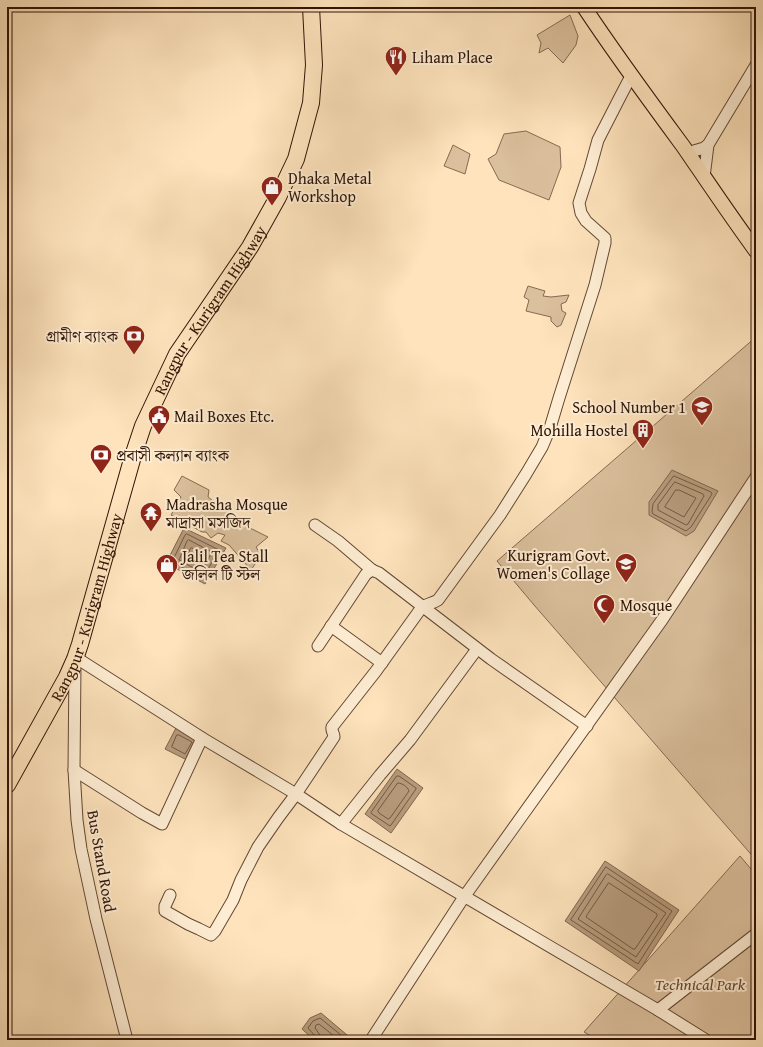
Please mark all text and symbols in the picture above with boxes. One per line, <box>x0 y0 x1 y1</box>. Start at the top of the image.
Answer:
restaurant icon: Liham Place <box>383 44 409 77</box>
place label: Liham Place <box>412 45 493 69</box>
place label: Dhaka Metal Workshop <box>288 166 372 208</box>
shop icon: Dhaka Metal Workshop <box>259 174 285 207</box>
street label: Rangpur - Kurigram Highway <box>147 221 272 399</box>
bank icon: গ্রামীণ ব্যাংক <box>121 323 147 356</box>
place label: গ্রামীণ ব্যাংক <box>46 324 119 348</box>
school or university icon: School Number 1 <box>689 394 715 427</box>
place label: School Number 1 <box>572 395 686 419</box>
public building icon: Mail Boxes Etc. <box>146 403 172 436</box>
place label: Mail Boxes Etc. <box>174 404 274 428</box>
building icon: Mohilla Hostel <box>630 417 656 450</box>
place label: Mohilla Hostel <box>530 418 629 442</box>
bank icon: প্রবাসী কল্যান ব্যাংক <box>88 442 114 475</box>
place label: প্রবাসী কল্যান ব্যাংক <box>116 443 230 467</box>
place label: Madrasha Mosque মাদ্রাসা মসজিদ <box>165 492 288 534</box>
temple icon: Madrasha Mosque মাদ্রাসা মসজিদ <box>138 500 164 533</box>
street label: Rangpur - Kurigram Highway <box>44 510 128 705</box>
place label: Kurigram Govt. Women's Collage <box>496 543 610 585</box>
place label: Jalil Tea Stall জলিল টি স্টল <box>180 544 269 586</box>
school or university icon: Kurigram Govt. Women's Collage <box>613 551 639 584</box>
shop icon: Jalil Tea Stall জলিল টি স্টল <box>154 552 180 585</box>
mosque icon: Mosque <box>591 592 617 625</box>
place label: Mosque <box>620 593 672 617</box>
street label: Bus Stand Road <box>81 808 123 914</box>
park label: Technical Park <box>655 972 746 996</box>

